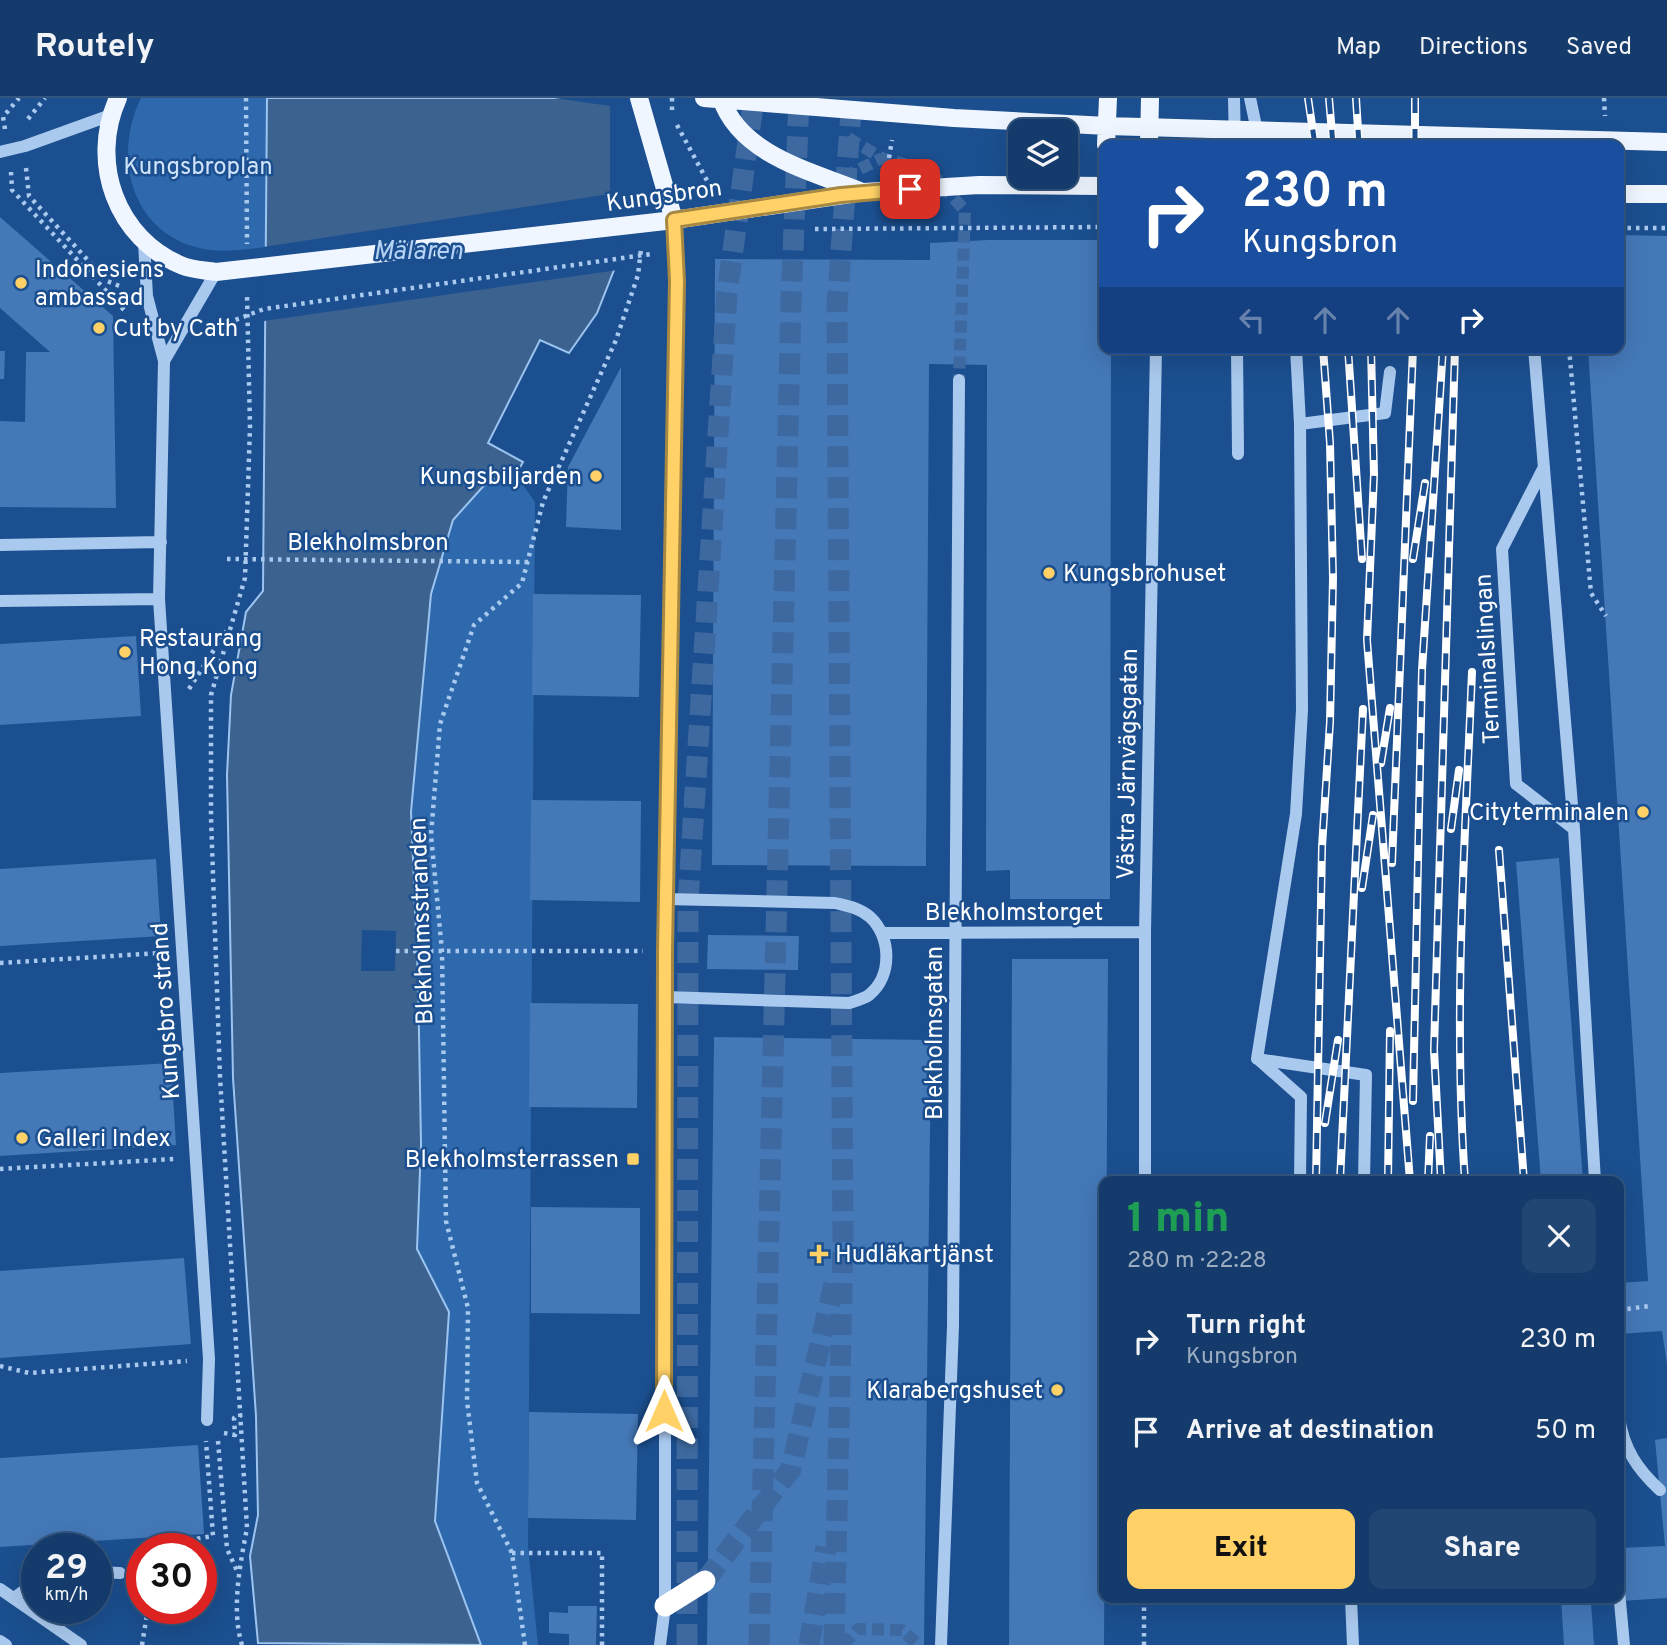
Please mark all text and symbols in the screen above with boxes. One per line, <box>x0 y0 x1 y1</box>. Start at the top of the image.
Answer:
text: Routely <box>35 27 154 69</box>
text: Map <box>1336 33 1381 63</box>
text: Directions <box>1419 33 1528 63</box>
text: Saved <box>1566 33 1632 63</box>
map controls <box>1008 119 1078 189</box>
button: layers <box>1008 119 1078 189</box>
park label: Kungsbroplan <box>123 153 273 183</box>
pin <box>880 159 940 219</box>
text: 230 m <box>1242 163 1388 225</box>
icon: right <box>1127 168 1218 259</box>
icon: arrive <box>891 170 929 208</box>
street label: Kungsbron <box>604 174 724 220</box>
text: Kungsbron <box>1242 224 1398 264</box>
water label: Mälaren <box>373 236 463 269</box>
place label: Indonesiens ambassad <box>35 256 164 314</box>
marker: Indonesiens ambassad <box>13 275 29 291</box>
icon: left <box>1233 301 1271 339</box>
icon: ahead <box>1306 301 1344 339</box>
icon: ahead <box>1379 301 1417 339</box>
icon: right <box>1452 301 1490 339</box>
place label: Cut by Cath <box>113 315 238 345</box>
marker: Cut by Cath <box>91 320 107 336</box>
place label: Kungsbiljarden <box>419 463 582 493</box>
marker: Kungsbiljarden <box>588 468 604 484</box>
street label: Blekholmsbron <box>287 529 449 559</box>
place label: Kungsbrohuset <box>1063 560 1226 590</box>
marker: Kungsbrohuset <box>1041 565 1057 581</box>
street label: Terminalslingan <box>1470 573 1508 745</box>
place label: Restaurang Hong Kong <box>139 625 262 683</box>
marker: Restaurang Hong Kong <box>117 644 133 660</box>
street label: Västra Järnvägsgatan <box>1112 648 1146 880</box>
place label: Cityterminalen <box>1469 799 1629 829</box>
marker: Cityterminalen <box>1635 804 1651 820</box>
street label: Blekholmsstranden <box>404 817 442 1025</box>
street label: Blekholmstorget <box>925 899 1103 929</box>
street label: Kungsbro strand <box>146 921 188 1100</box>
street label: Blekholmsgatan <box>921 946 951 1120</box>
place label: Galleri Index <box>36 1125 171 1155</box>
marker: Galleri Index <box>14 1130 30 1146</box>
place label: Blekholmsterrassen <box>405 1146 619 1176</box>
marker: Blekholmsterrassen <box>625 1151 641 1167</box>
text: 1 min <box>1127 1194 1230 1247</box>
button: close <box>1522 1199 1596 1273</box>
place label: Hudläkartjänst <box>835 1241 994 1271</box>
marker: Hudläkartjänst <box>809 1244 829 1264</box>
text: 280 m · 22:28 <box>1127 1247 1267 1276</box>
text: Turn right <box>1186 1310 1306 1343</box>
icon: right <box>1127 1322 1165 1360</box>
text: 230 m <box>1520 1324 1596 1357</box>
text: Kungsbron <box>1186 1343 1298 1372</box>
position arrow <box>627 1374 701 1448</box>
place label: Klarabergshuset <box>866 1377 1043 1407</box>
marker: Klarabergshuset <box>1049 1382 1065 1398</box>
icon: arrive <box>1127 1413 1165 1451</box>
text: Arrive at destination <box>1186 1415 1434 1448</box>
text: 50 m <box>1535 1415 1596 1448</box>
button: Exit <box>1127 1509 1355 1589</box>
button: Share <box>1369 1509 1596 1589</box>
speed limit sign: 30 <box>126 1533 217 1624</box>
text: 29 <box>45 1547 88 1591</box>
text: km/h <box>45 1584 88 1607</box>

